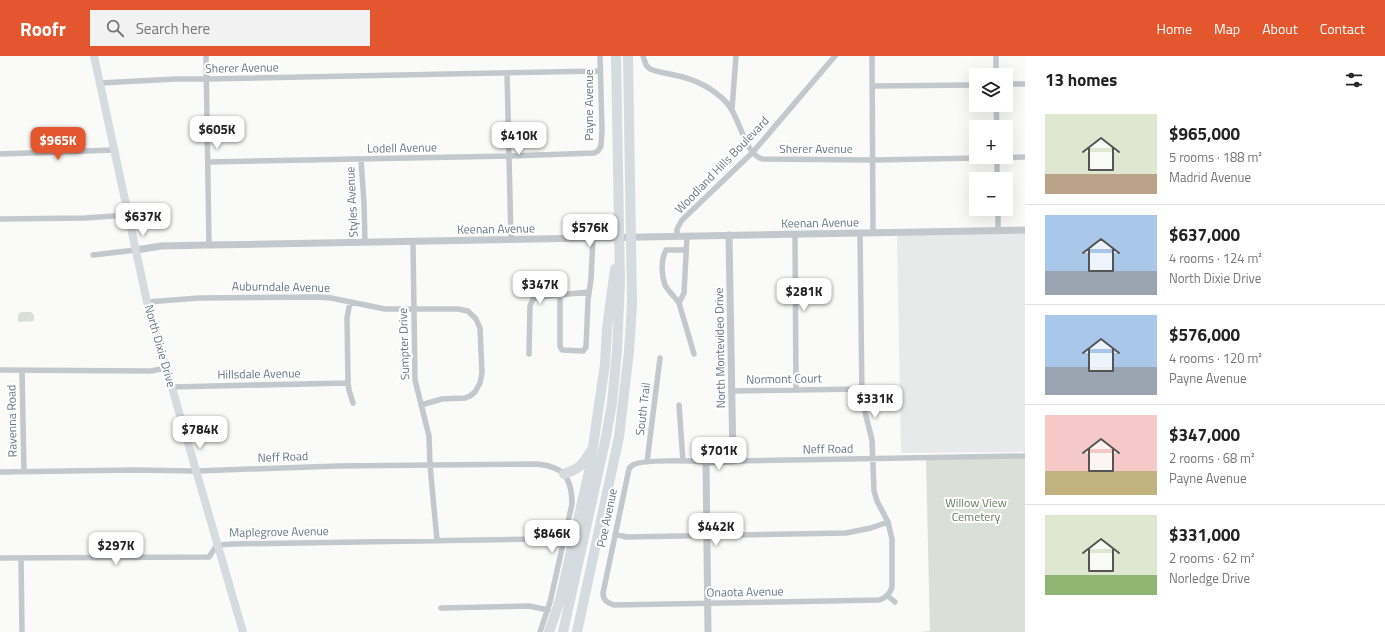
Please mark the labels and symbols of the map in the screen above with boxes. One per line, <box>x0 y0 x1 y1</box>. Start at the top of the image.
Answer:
street label: Sherer Avenue <box>205 57 279 78</box>
street label: Payne Avenue <box>579 69 598 141</box>
street label: Woodland Hills Boulevard <box>670 112 773 218</box>
pin: $605K <box>189 116 245 150</box>
pin: $410K <box>491 122 547 156</box>
pin: $965K <box>30 127 86 161</box>
street label: Lodell Avenue <box>367 137 437 158</box>
street label: Sherer Avenue <box>779 139 853 158</box>
street label: Styles Avenue <box>340 166 363 238</box>
pin: $637K <box>115 203 171 237</box>
street label: Keenan Avenue <box>781 212 859 233</box>
pin: $576K <box>562 214 618 248</box>
street label: Keenan Avenue <box>457 218 535 239</box>
pin: $347K <box>512 271 568 305</box>
street label: Auburndale Avenue <box>232 276 330 297</box>
pin: $281K <box>776 278 832 312</box>
street label: North Montevideo Drive <box>709 287 730 409</box>
street label: North Dixie Drive <box>140 302 181 389</box>
street label: Sumpter Drive <box>393 307 414 381</box>
street label: Hillsdale Avenue <box>217 363 301 384</box>
street label: Normont Court <box>746 368 823 389</box>
street label: South Trail <box>630 381 655 437</box>
street label: Ravenna Road <box>1 385 22 457</box>
pin: $331K <box>847 385 903 419</box>
pin: $784K <box>172 416 228 450</box>
pin: $701K <box>691 437 747 471</box>
street label: Neff Road <box>802 439 853 458</box>
street label: Neff Road <box>257 446 309 467</box>
street label: Poe Avenue <box>591 487 622 549</box>
park label: Willow View Cemetery <box>945 493 1007 526</box>
pin: $442K <box>688 513 744 547</box>
pin: $846K <box>524 520 580 554</box>
street label: Maplegrove Avenue <box>229 521 329 542</box>
pin: $297K <box>88 532 144 566</box>
street label: Onaota Avenue <box>706 581 784 602</box>

